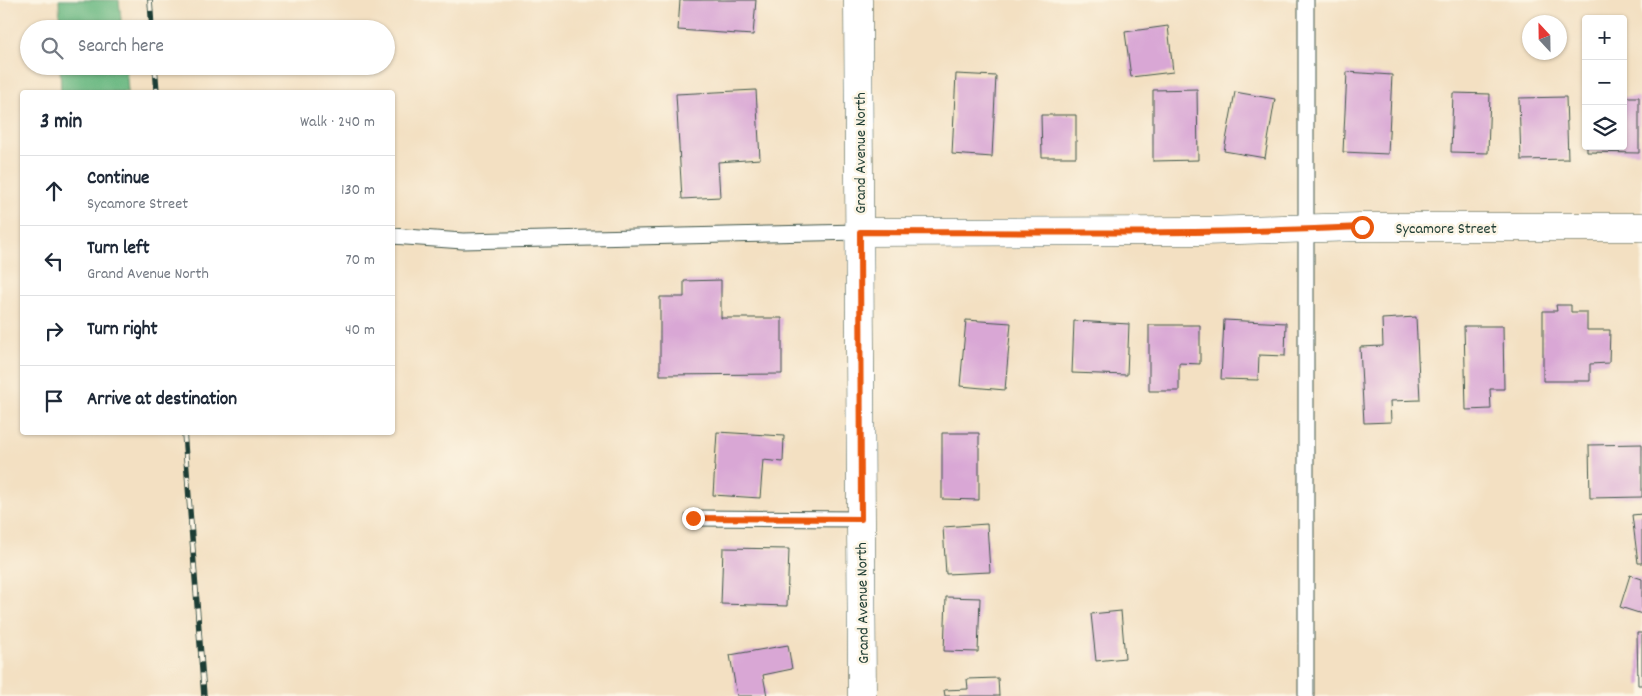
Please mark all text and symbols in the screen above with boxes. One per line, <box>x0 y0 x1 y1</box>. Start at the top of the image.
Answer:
north arrow <box>1522 15 1567 60</box>
map controls <box>1582 15 1627 150</box>
button: + <box>1582 15 1627 60</box>
search box <box>20 20 395 75</box>
icon: search <box>38 34 66 62</box>
text: Search here <box>78 34 164 61</box>
button: − <box>1582 60 1627 105</box>
street label: Grand Avenue North <box>850 92 873 214</box>
button: layers <box>1582 105 1627 150</box>
text: 3 min <box>40 108 82 138</box>
text: Walk · 240 m <box>300 111 375 134</box>
text: Continue <box>87 166 149 193</box>
icon: ahead <box>40 177 68 205</box>
text: 130 m <box>341 179 375 202</box>
text: Sycamore Street <box>87 193 188 216</box>
route start <box>1351 216 1374 239</box>
street label: Sycamore Street <box>1395 218 1497 241</box>
text: Turn left <box>87 236 150 263</box>
icon: left <box>40 247 68 275</box>
text: 70 m <box>345 249 375 272</box>
text: Grand Avenue North <box>87 263 209 286</box>
icon: right <box>40 317 68 345</box>
text: Turn right <box>87 317 158 344</box>
text: 40 m <box>345 319 375 342</box>
icon: arrive <box>40 387 68 415</box>
text: Arrive at destination <box>87 387 237 414</box>
route end <box>682 507 705 530</box>
street label: Grand Avenue North <box>851 542 876 664</box>

